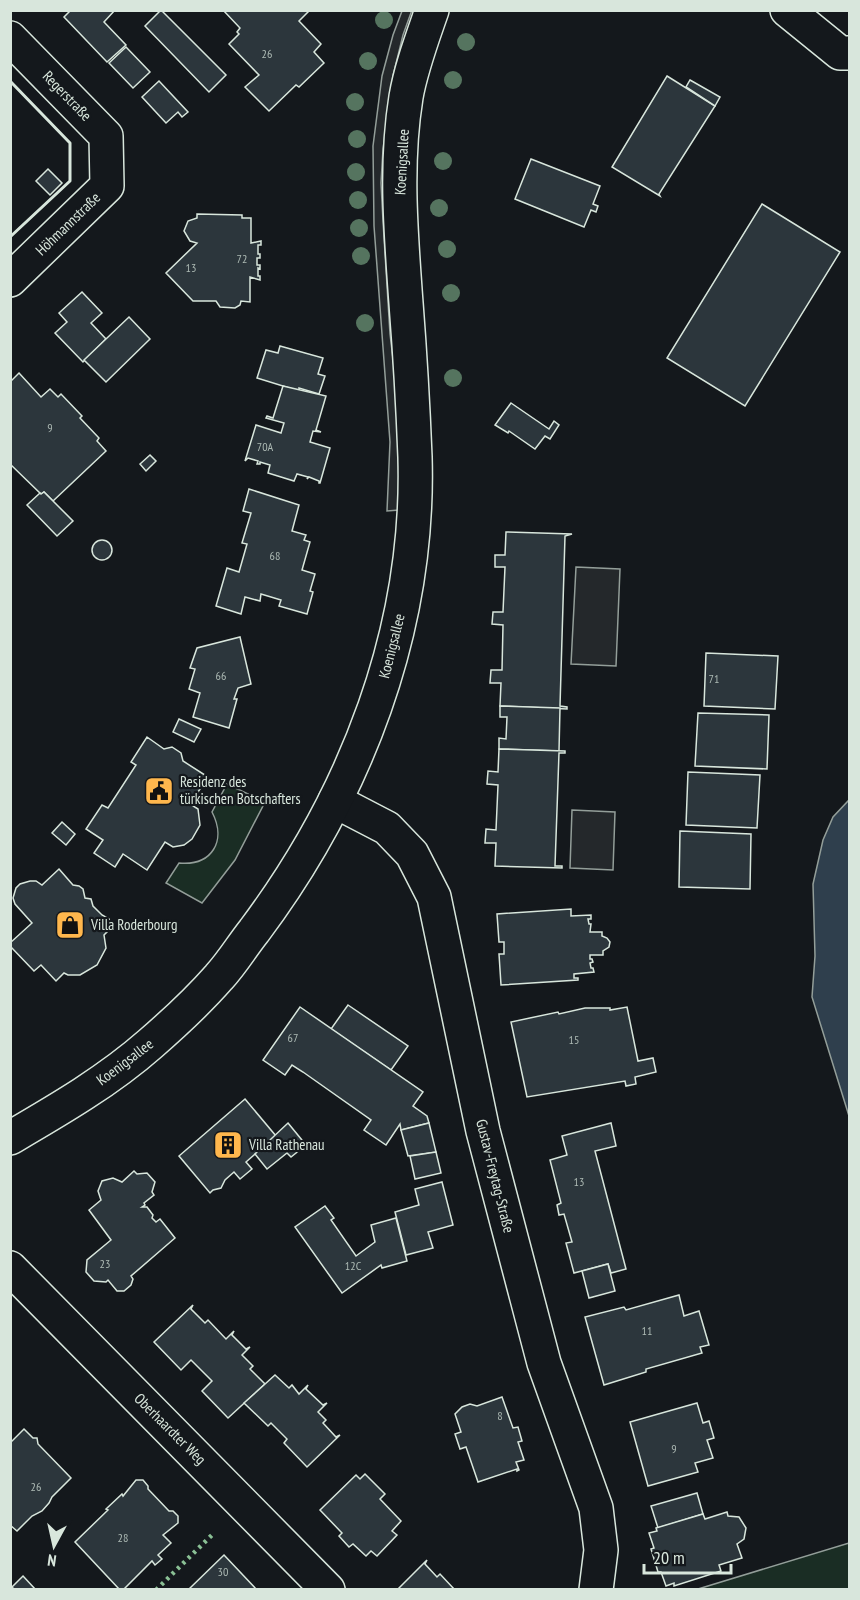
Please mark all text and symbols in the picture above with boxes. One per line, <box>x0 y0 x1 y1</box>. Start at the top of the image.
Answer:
house number: 26 <box>262 46 272 61</box>
street label: Regerstraße <box>39 67 96 125</box>
street label: Koenigsallee <box>390 128 413 195</box>
street label: Höhmannstraße <box>31 188 104 259</box>
house number: 72 <box>237 251 247 266</box>
house number: 13 <box>186 260 196 275</box>
house number: 9 <box>47 420 53 435</box>
house number: 70A <box>257 439 274 454</box>
house number: 68 <box>270 548 280 563</box>
street label: Koenigsallee <box>374 611 409 680</box>
house number: 66 <box>216 668 226 683</box>
house number: 71 <box>709 671 719 686</box>
place label: Residenz des türkischen Botschafters <box>180 772 301 808</box>
public building icon: Residenz des türkischen Botschafters <box>143 775 175 807</box>
shop icon: Villa Roderbourg <box>54 909 86 941</box>
place label: Villa Roderbourg <box>90 915 177 934</box>
house number: 67 <box>288 1030 298 1045</box>
house number: 15 <box>569 1032 579 1047</box>
street label: Koenigsallee <box>93 1034 157 1089</box>
street label: Gustav-Freytag-Straße <box>472 1117 519 1235</box>
building icon: Villa Rathenau <box>212 1129 244 1161</box>
place label: Villa Rathenau <box>248 1135 325 1154</box>
house number: 13 <box>574 1174 584 1189</box>
house number: 23 <box>100 1256 110 1271</box>
house number: 12C <box>345 1258 362 1273</box>
house number: 11 <box>642 1323 652 1338</box>
street label: Oberhaardter Weg <box>131 1389 210 1468</box>
house number: 8 <box>497 1408 503 1423</box>
house number: 9 <box>671 1441 677 1456</box>
house number: 26 <box>31 1479 41 1494</box>
north arrow <box>24 1516 84 1576</box>
house number: 28 <box>118 1530 128 1545</box>
scale bar <box>644 1537 731 1575</box>
text: 20 m <box>653 1546 685 1569</box>
text: N <box>46 1550 58 1571</box>
house number: 30 <box>218 1564 228 1579</box>

